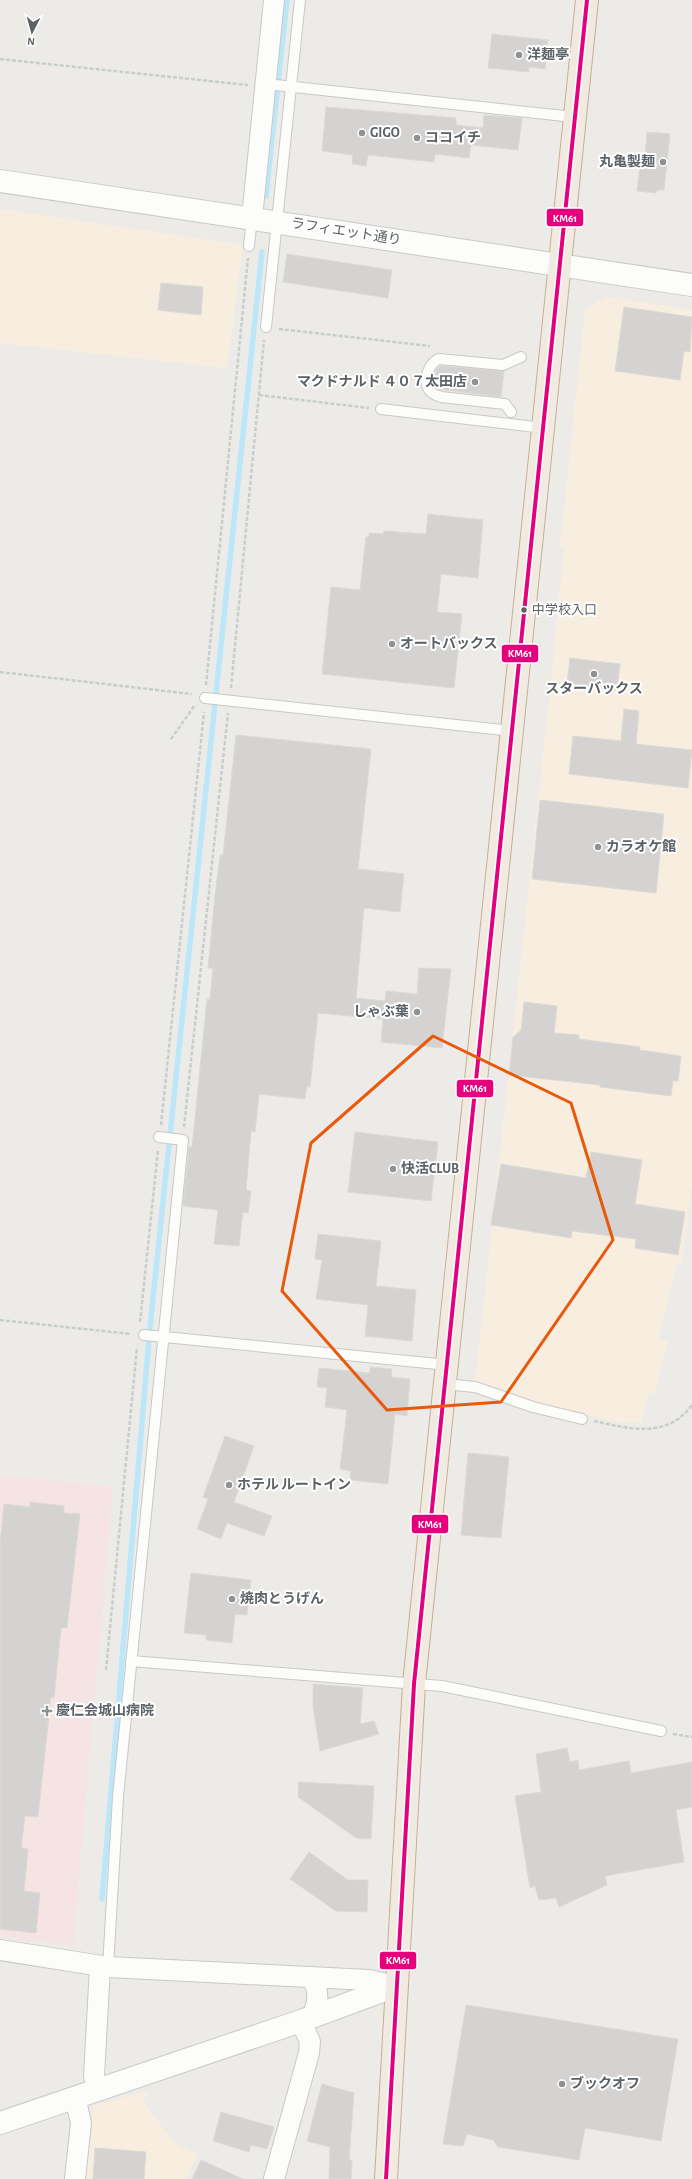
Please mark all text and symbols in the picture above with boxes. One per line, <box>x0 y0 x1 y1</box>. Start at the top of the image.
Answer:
north arrow <box>12 12 52 52</box>
text: N <box>27 36 35 47</box>
place label: 洋麺亭 <box>527 46 569 62</box>
marker: 洋麺亭 <box>514 50 524 60</box>
place label: GIGO <box>370 126 400 140</box>
marker: GIGO <box>357 128 367 138</box>
place label: ココイチ <box>425 130 481 145</box>
marker: ココイチ <box>412 133 422 143</box>
place label: 丸亀製麺 <box>599 153 655 169</box>
marker: 丸亀製麺 <box>658 157 668 167</box>
line badge: KM61 <box>546 208 584 227</box>
text: KM61 <box>553 213 577 224</box>
street label: ラフィエット通り <box>290 215 402 248</box>
place label: マクドナルド ４０７太田店 <box>297 374 467 389</box>
marker: マクドナルド ４０７太田店 <box>470 377 480 387</box>
place label: 中学校入口 <box>532 602 597 617</box>
marker: 中学校入口 <box>519 605 529 615</box>
place label: オートバックス <box>400 636 498 651</box>
marker: オートバックス <box>387 639 397 649</box>
line badge: KM61 <box>501 644 539 663</box>
text: KM61 <box>508 648 532 659</box>
marker: スターバックス <box>589 669 599 679</box>
place label: スターバックス <box>545 681 643 696</box>
place label: カラオケ館 <box>606 839 676 854</box>
marker: カラオケ館 <box>593 842 603 852</box>
place label: しゃぶ葉 <box>353 1004 409 1019</box>
marker: しゃぶ葉 <box>412 1007 422 1017</box>
line badge: KM61 <box>456 1079 494 1098</box>
text: KM61 <box>463 1083 487 1094</box>
place label: 快活CLUB <box>401 1160 459 1176</box>
marker: 快活CLUB <box>388 1164 398 1174</box>
place label: ホテル ルートイン <box>237 1477 351 1492</box>
marker: ホテル ルートイン <box>224 1480 234 1490</box>
line badge: KM61 <box>411 1514 449 1534</box>
text: KM61 <box>418 1519 442 1530</box>
place label: 焼肉とうげん <box>240 1591 324 1606</box>
marker: 焼肉とうげん <box>227 1594 237 1604</box>
place label: 慶仁会城山病院 <box>56 1702 154 1718</box>
marker: 慶仁会城山病院 <box>41 1705 53 1717</box>
line badge: KM61 <box>379 1951 417 1970</box>
text: KM61 <box>386 1955 410 1966</box>
place label: ブックオフ <box>570 2075 640 2091</box>
marker: ブックオフ <box>557 2079 567 2089</box>

